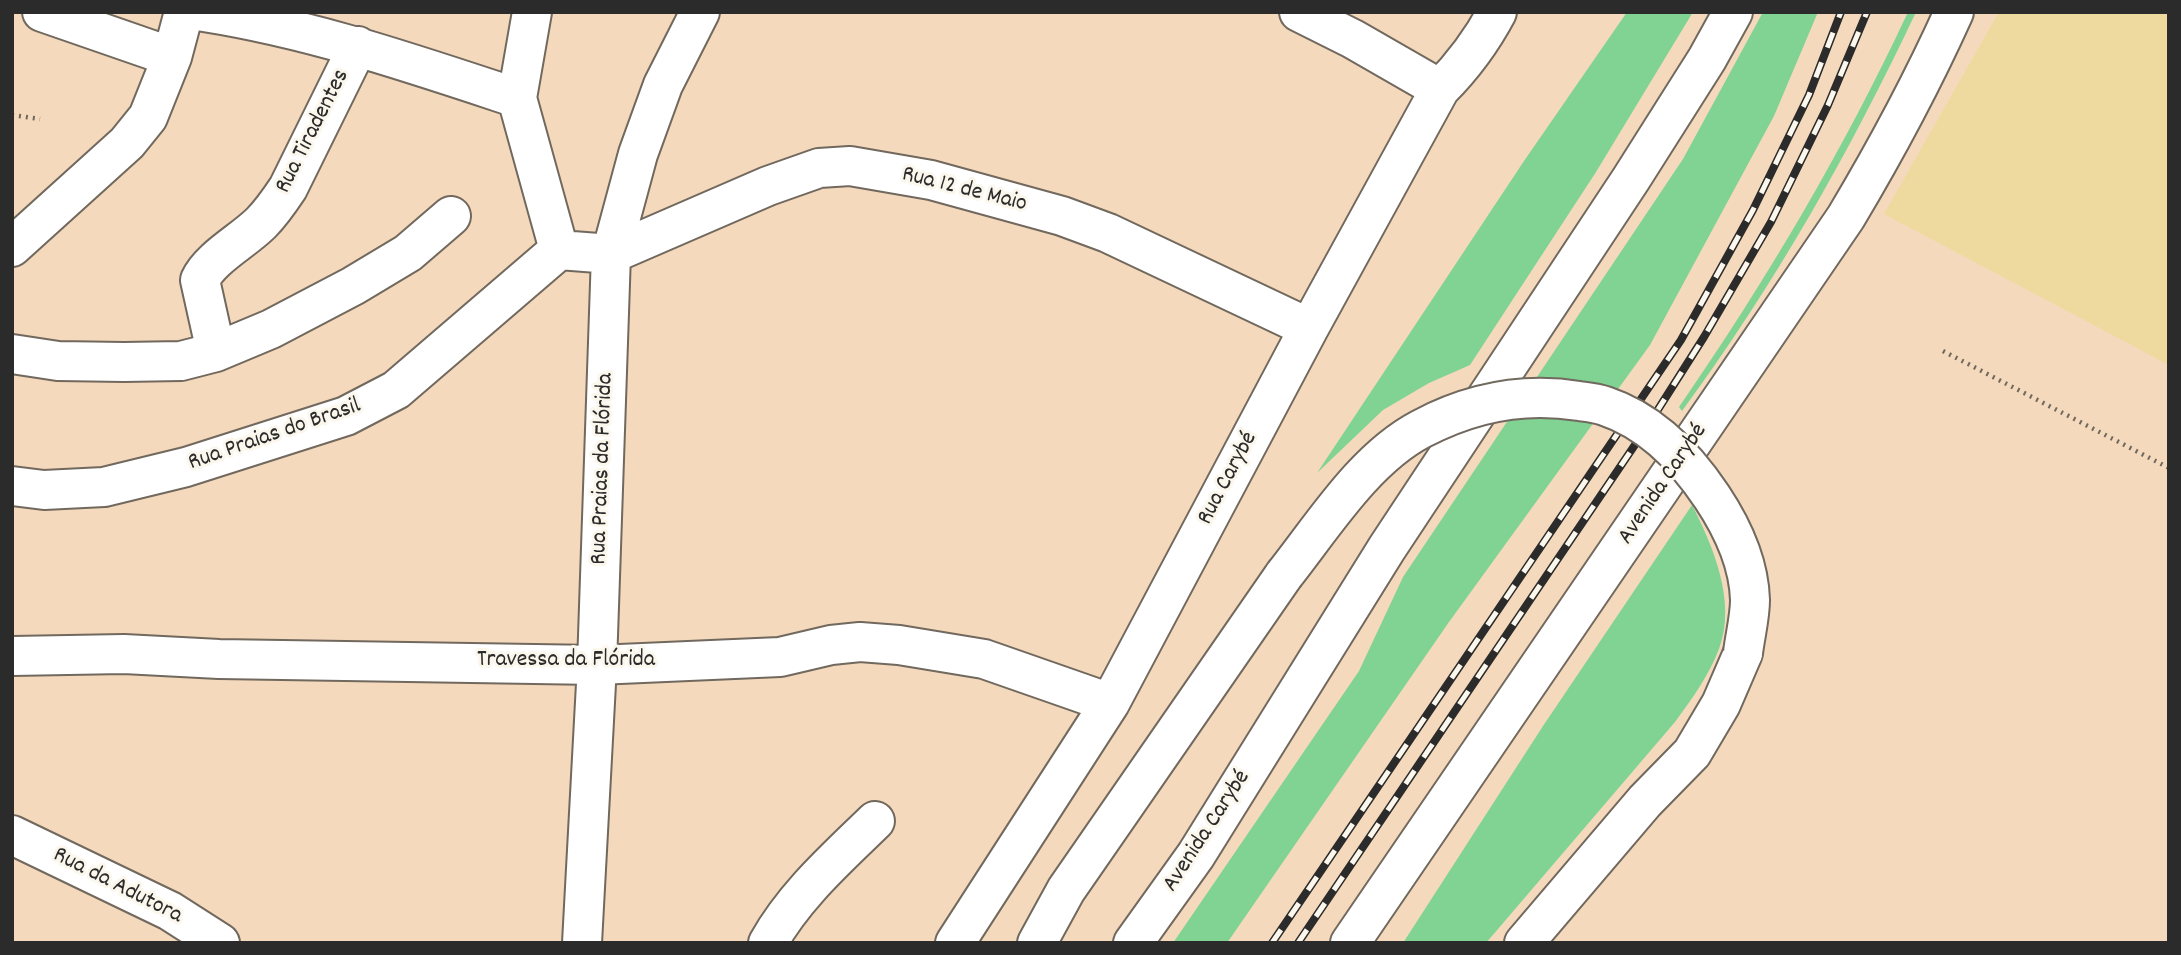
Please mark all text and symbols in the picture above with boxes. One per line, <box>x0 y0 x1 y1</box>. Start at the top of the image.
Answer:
street label: Rua Tiradentes <box>270 65 358 199</box>
street label: Rua 12 de Maio <box>899 162 1029 220</box>
street label: Rua Praias da Flórida <box>586 373 622 565</box>
street label: Rua Praias do Brasil <box>185 393 365 479</box>
street label: Avenida Carybé <box>1613 419 1715 551</box>
street label: Rua Carybé <box>1193 428 1265 530</box>
street label: Travessa da Flórida <box>477 648 655 676</box>
street label: Avenida Carybé <box>1158 766 1258 898</box>
street label: Rua da Adutora <box>48 842 186 932</box>

